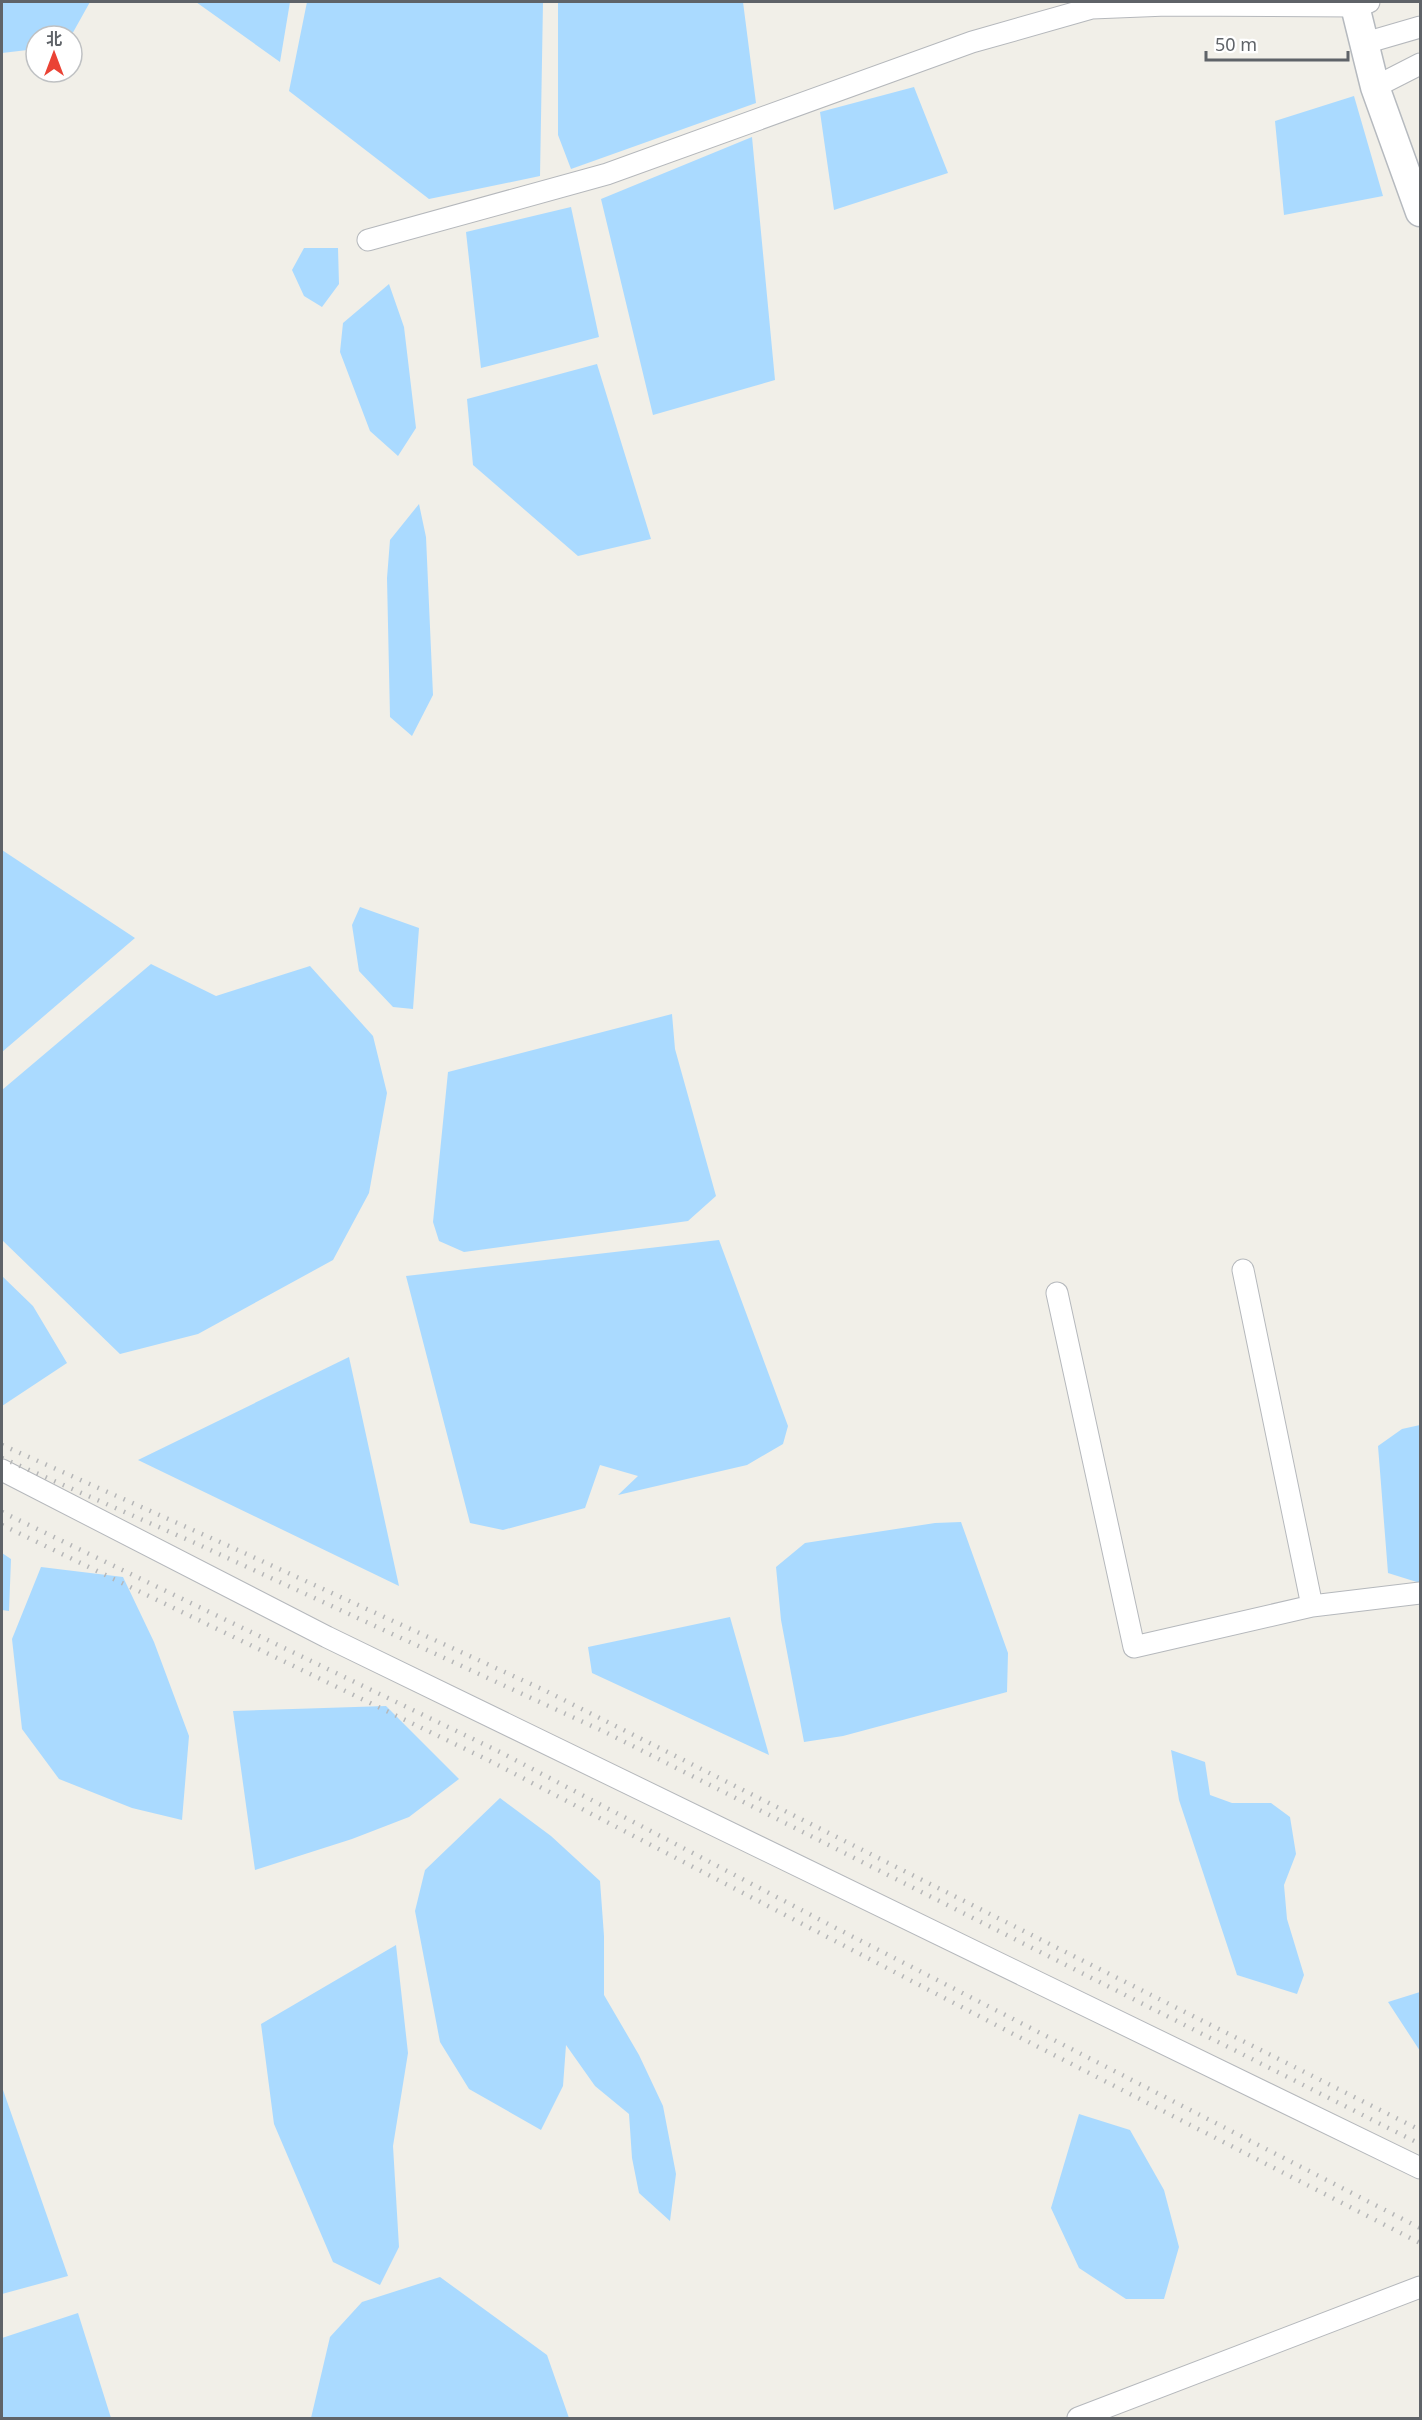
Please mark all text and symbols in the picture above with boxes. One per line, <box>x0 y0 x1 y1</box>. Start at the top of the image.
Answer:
north arrow <box>24 24 84 84</box>
scale bar <box>1206 24 1348 62</box>
text: 北 <box>46 28 62 50</box>
text: 50 m <box>1215 32 1257 56</box>

